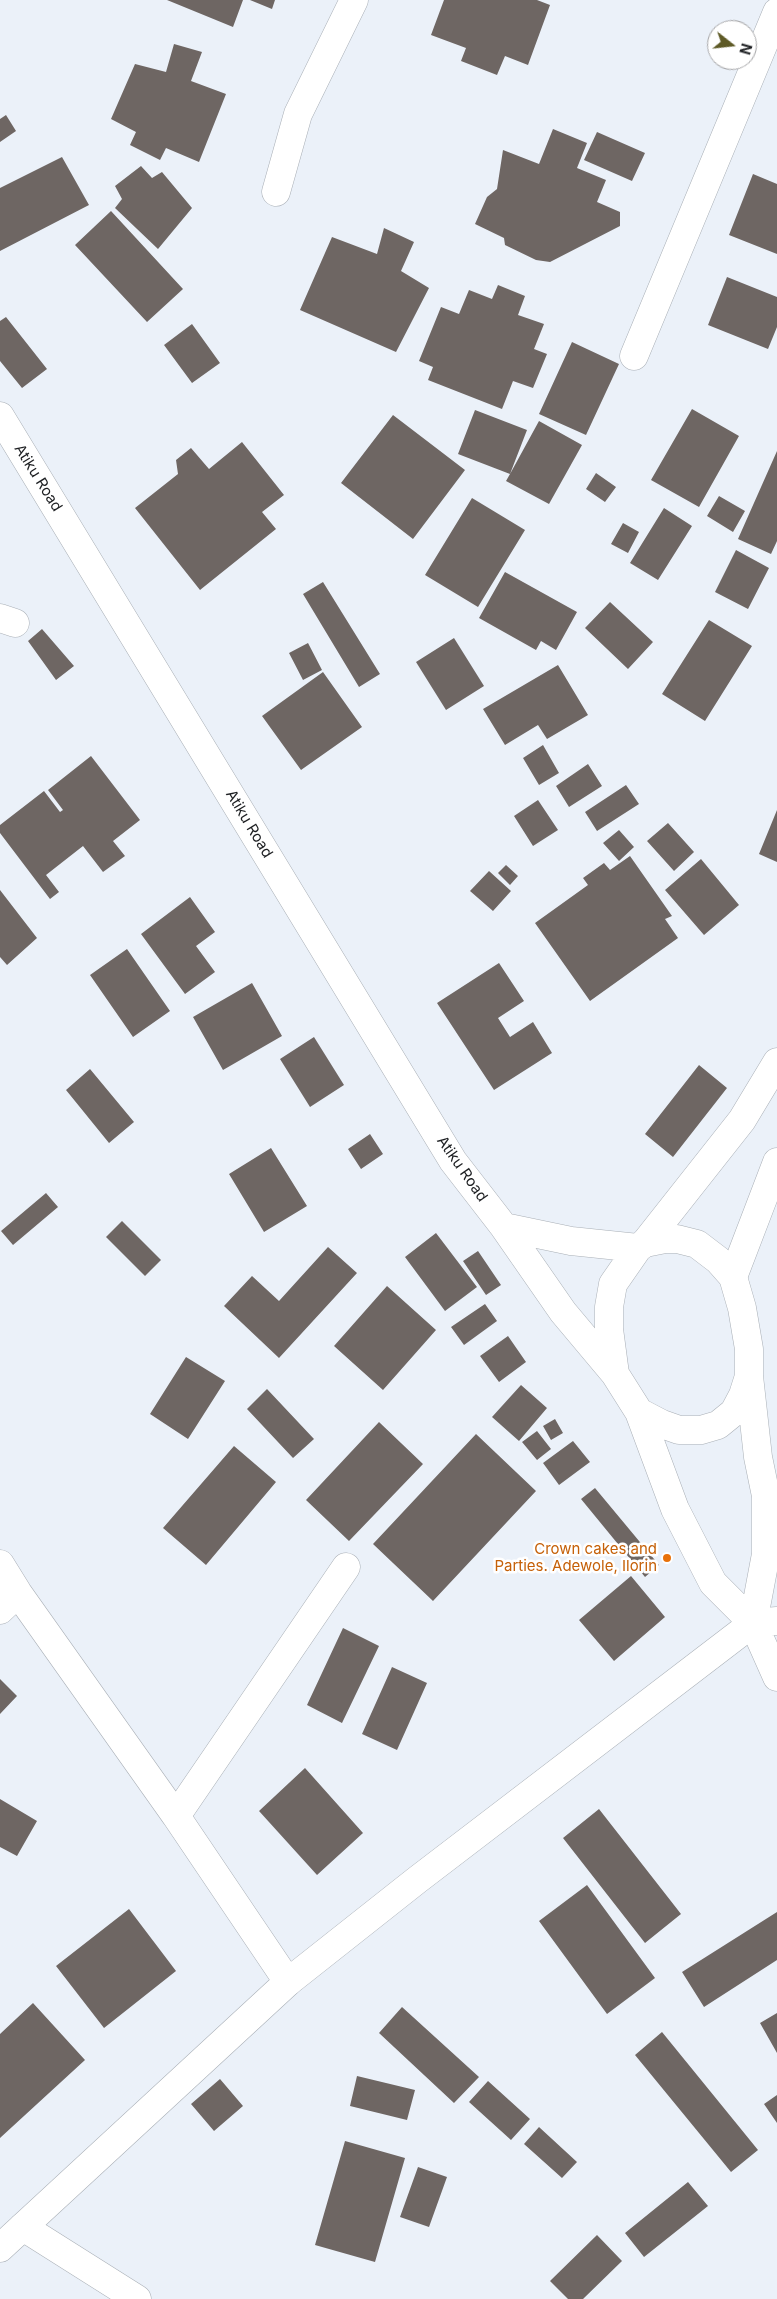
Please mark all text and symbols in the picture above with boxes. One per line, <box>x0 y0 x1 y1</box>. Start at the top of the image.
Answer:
north arrow <box>707 20 757 70</box>
text: N <box>736 42 756 56</box>
street label: Atiku Road <box>10 441 66 515</box>
street label: Atiku Road <box>222 787 276 861</box>
street label: Atiku Road <box>433 1133 491 1205</box>
place label: Crown cakes and Parties. Adewole, Ilorin <box>494 1540 657 1575</box>
marker: Crown cakes and Parties. Adewole, Ilorin <box>661 1552 673 1564</box>

